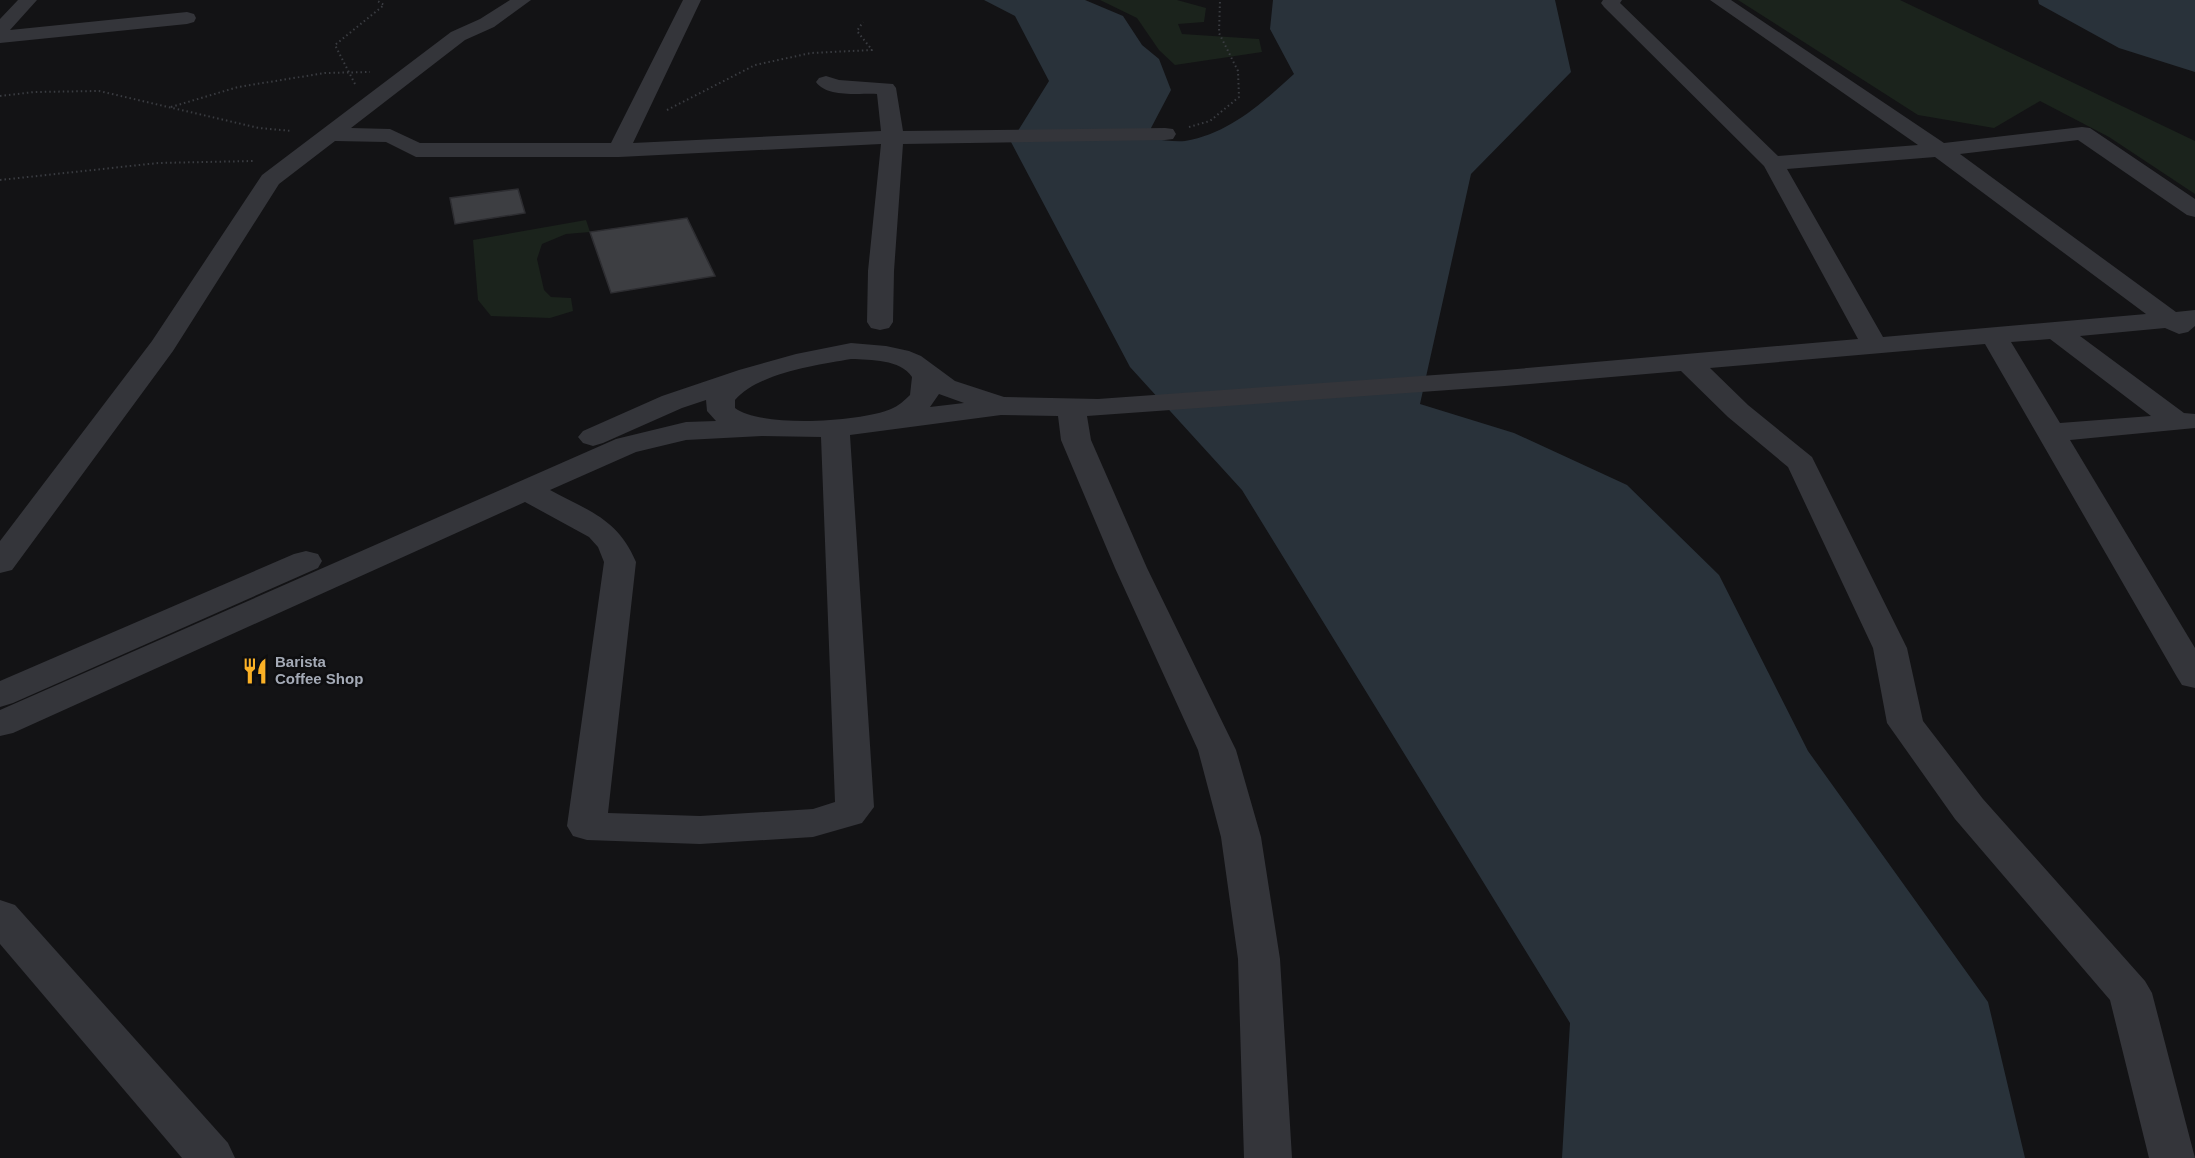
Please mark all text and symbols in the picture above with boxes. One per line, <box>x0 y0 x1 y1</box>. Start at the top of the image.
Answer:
place label: Barista Coffee Shop <box>275 653 363 687</box>
restaurant icon: Barista Coffee Shop <box>240 656 270 686</box>

